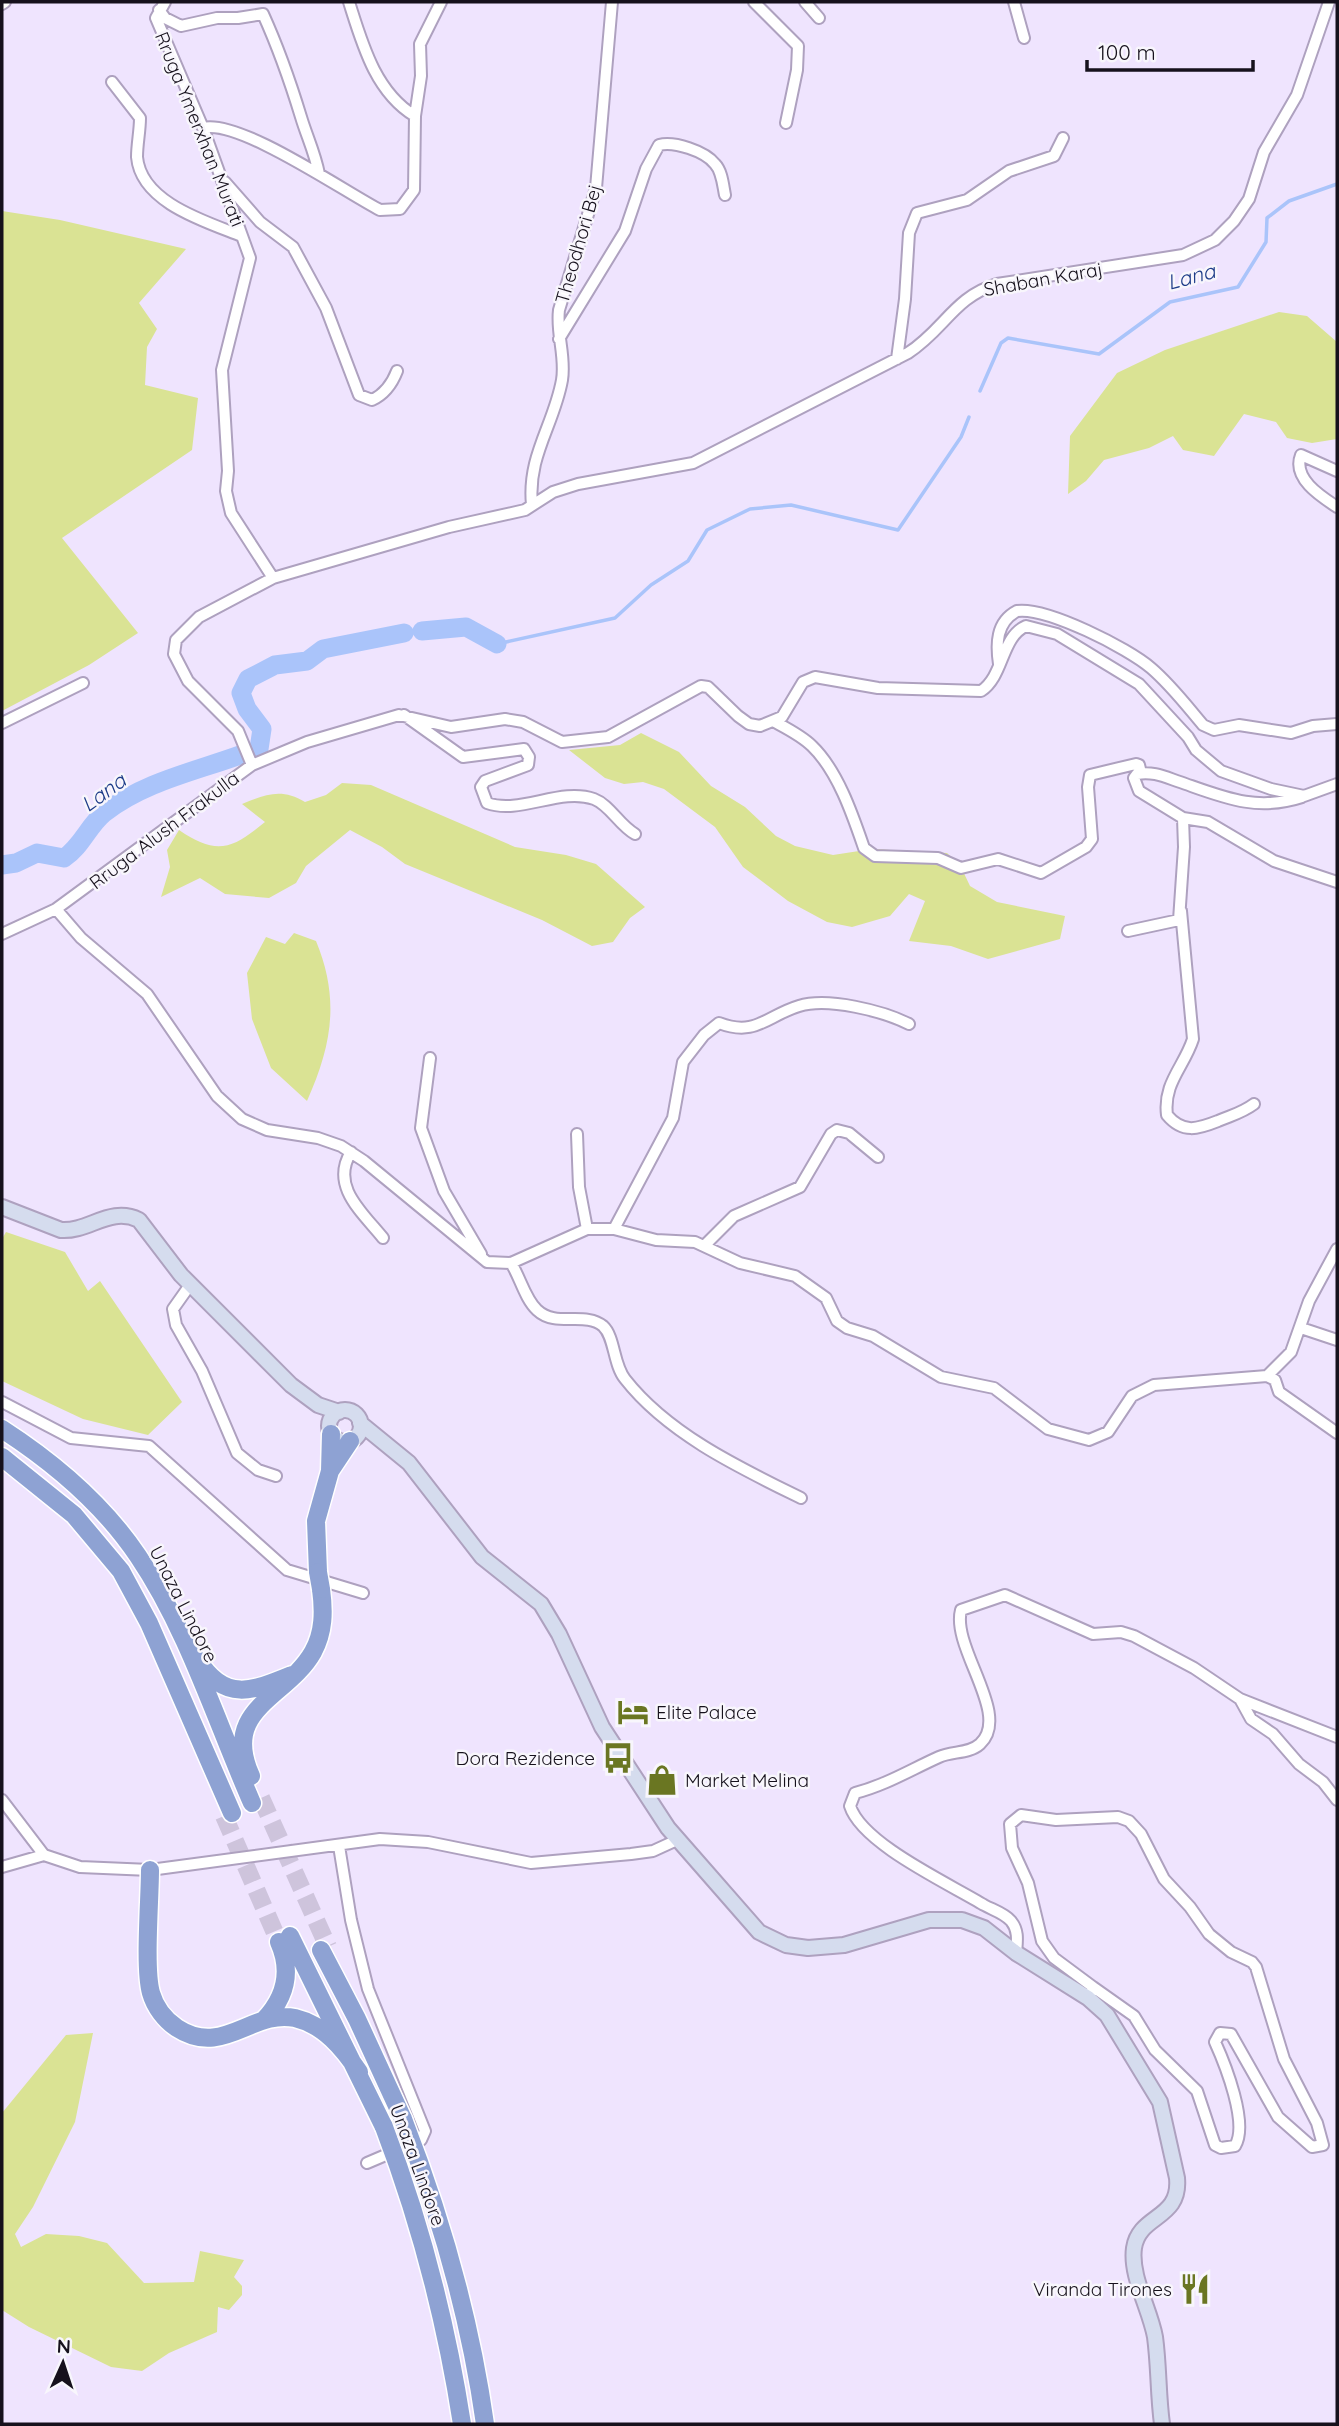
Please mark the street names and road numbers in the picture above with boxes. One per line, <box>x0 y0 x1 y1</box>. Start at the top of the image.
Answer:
street label: Rruga Ymerxhan Murati <box>150 28 250 230</box>
street label: Theodhori Bej <box>550 182 606 306</box>
street label: Shaban Karaj <box>982 257 1104 301</box>
street label: Rruga Alush Frakulla <box>84 766 244 894</box>
street label: Unaza Lindore <box>144 1542 224 1666</box>
street label: Unaza Lindore <box>385 2101 451 2229</box>

